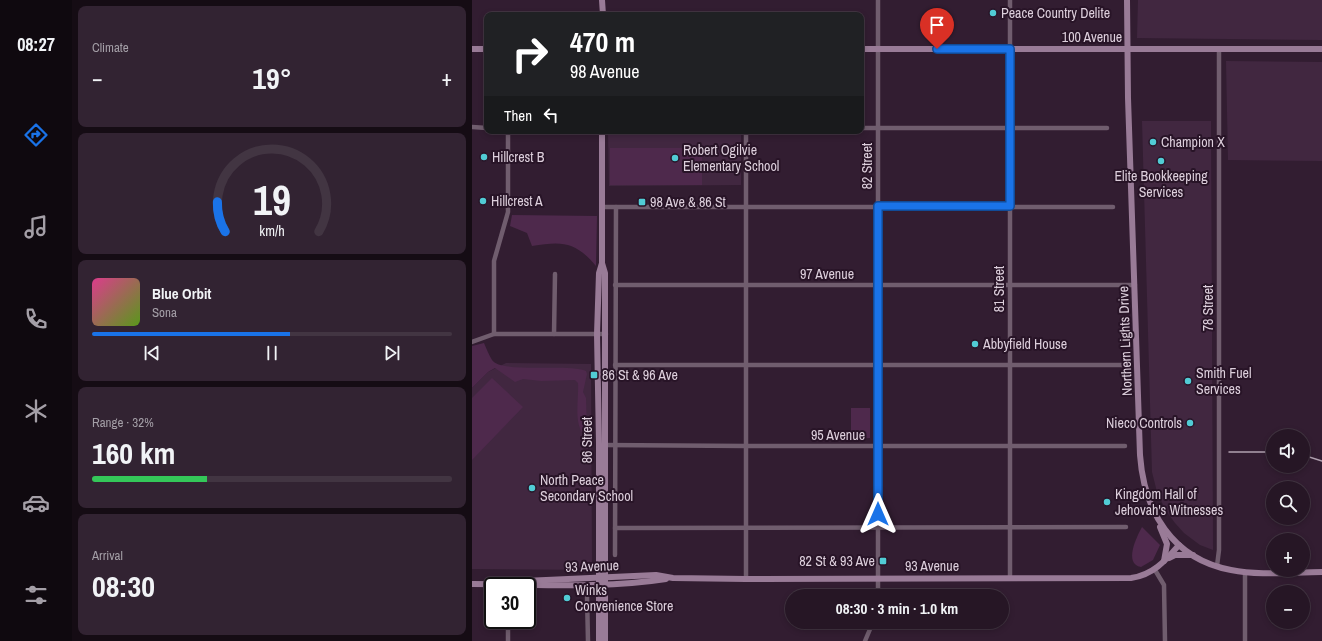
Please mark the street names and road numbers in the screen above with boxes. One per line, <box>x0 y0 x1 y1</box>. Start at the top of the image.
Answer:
street label: 100 Avenue <box>1062 28 1122 46</box>
street label: 82 Street <box>858 143 876 189</box>
street label: 97 Avenue <box>800 265 854 283</box>
street label: 81 Street <box>990 266 1008 312</box>
street label: 78 Street <box>1199 285 1217 331</box>
street label: Northern Lights Drive <box>1114 286 1136 396</box>
street label: 86 Street <box>578 417 596 463</box>
street label: 95 Avenue <box>811 426 865 444</box>
street label: 93 Avenue <box>565 556 619 576</box>
street label: 93 Avenue <box>905 557 959 575</box>

